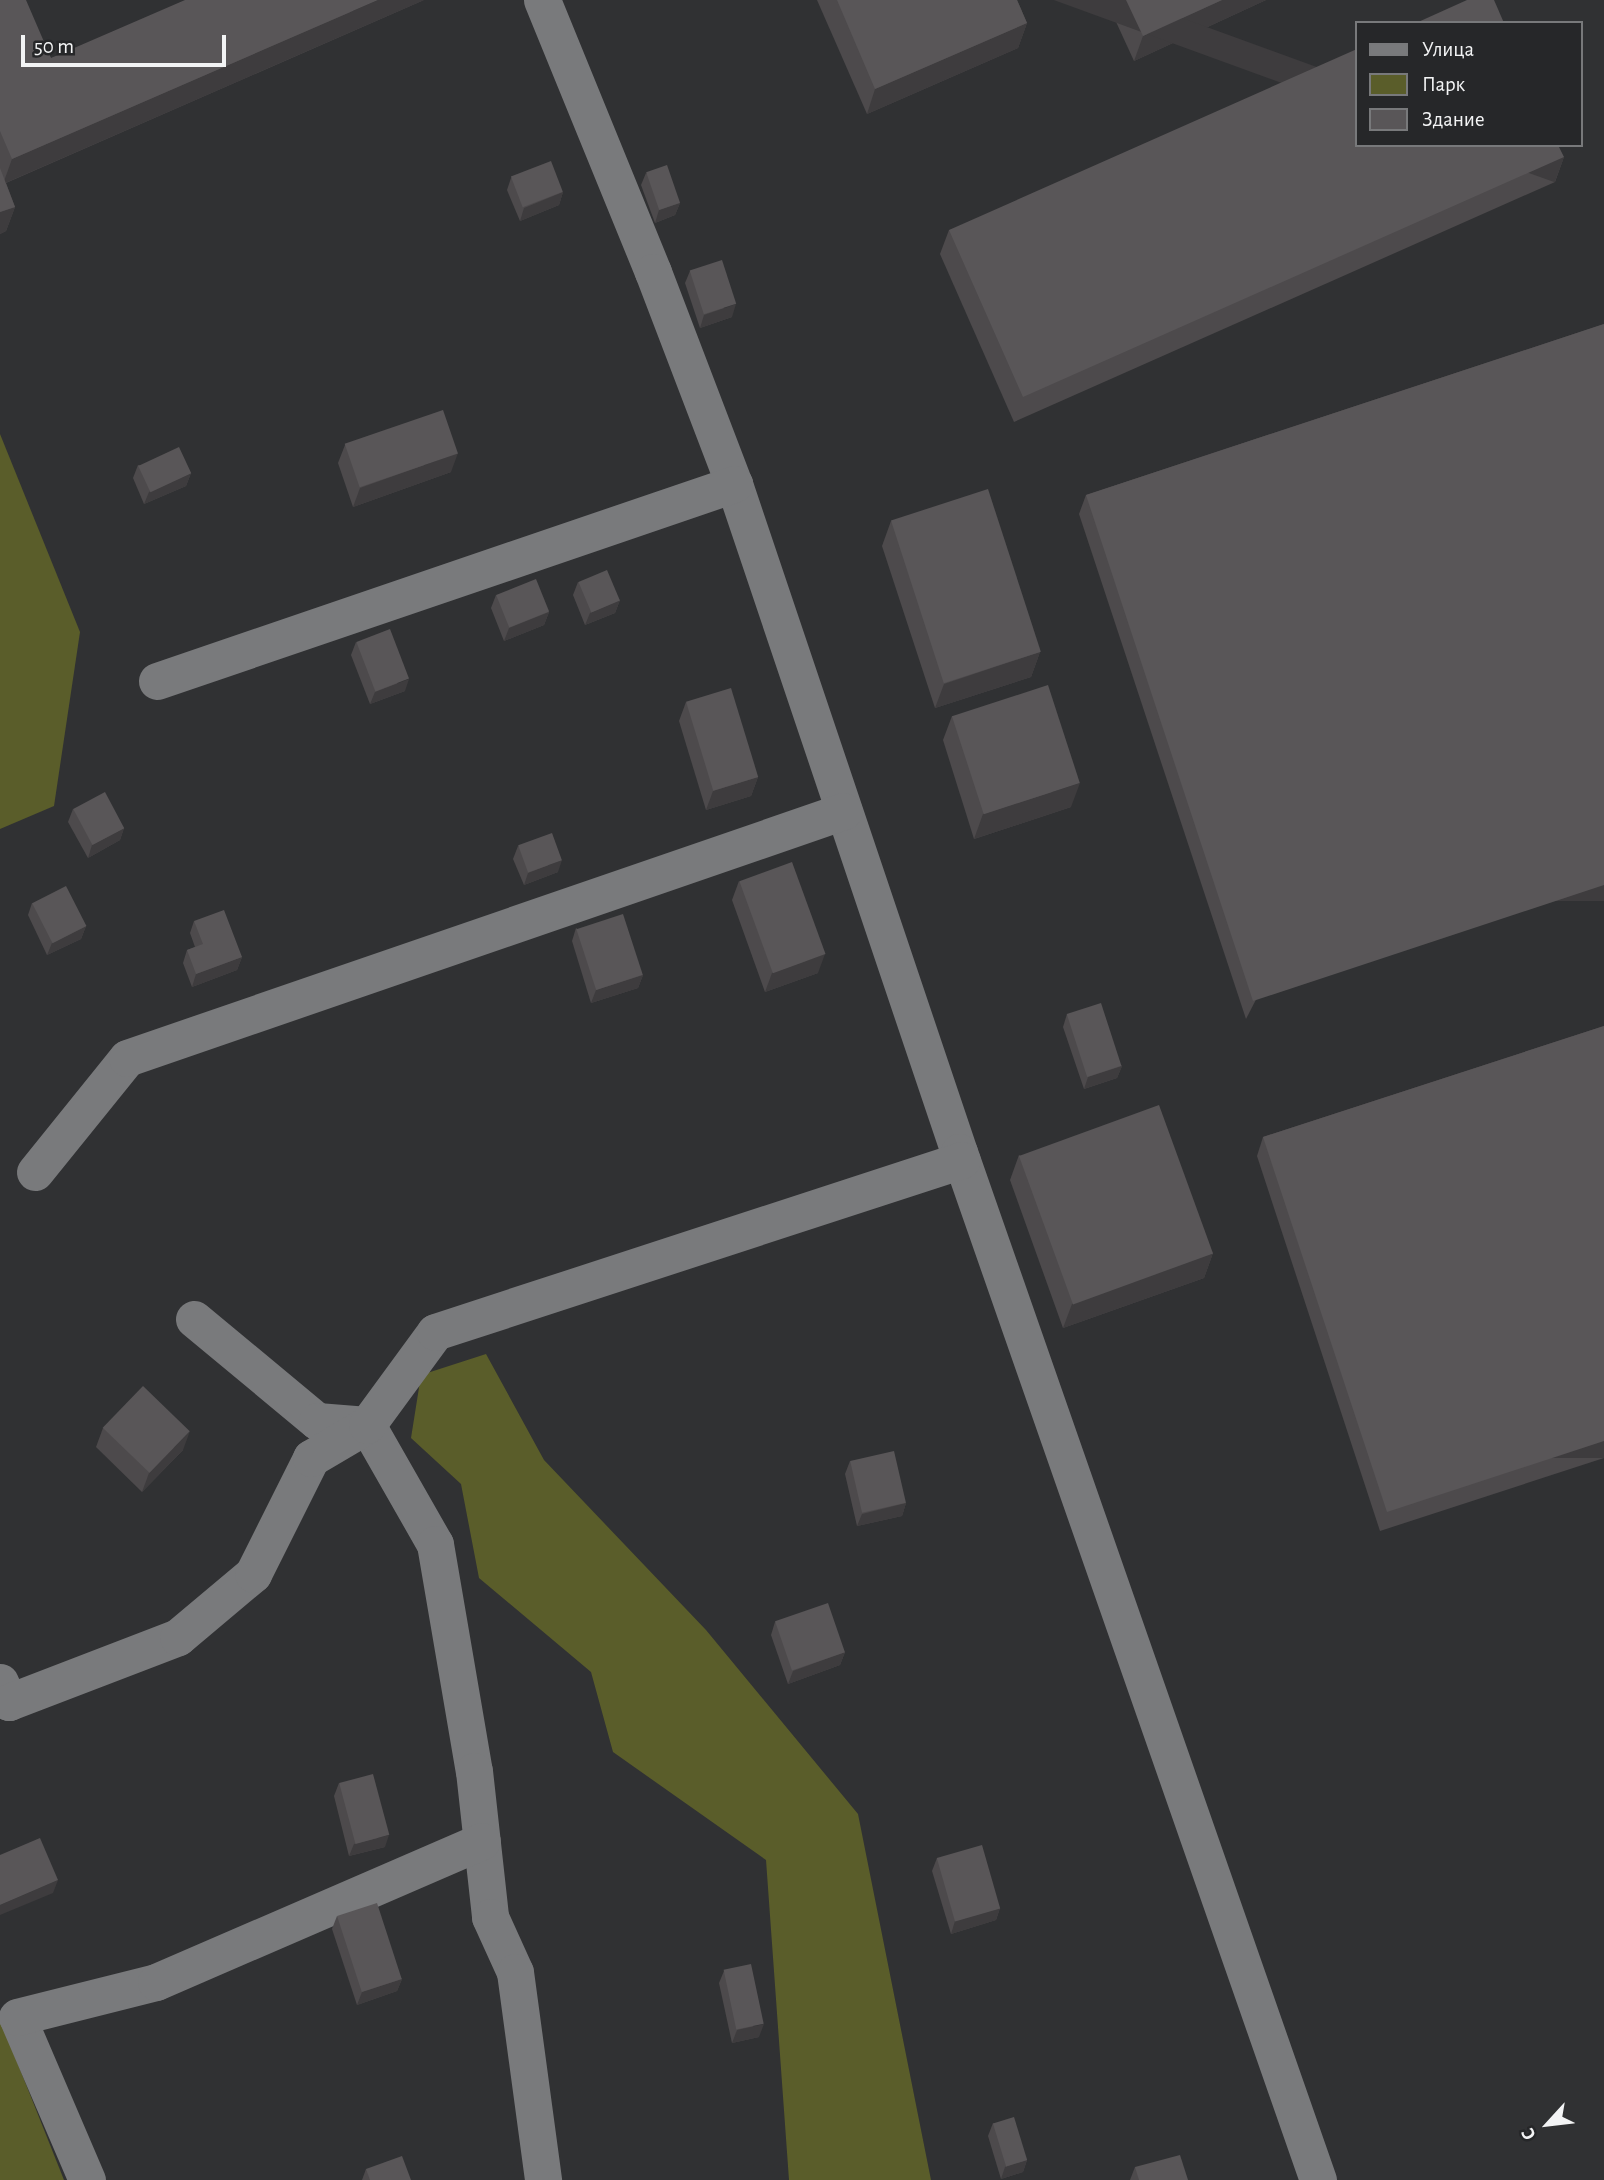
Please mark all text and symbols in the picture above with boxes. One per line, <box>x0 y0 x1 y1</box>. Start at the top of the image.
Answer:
scale bar <box>24 21 229 65</box>
legend <box>1356 21 1583 147</box>
text: 50 m <box>34 36 74 57</box>
text: Улица <box>1422 39 1474 60</box>
text: Парк <box>1422 74 1465 95</box>
text: Здание <box>1422 109 1485 130</box>
north arrow <box>1513 2089 1583 2159</box>
text: С <box>1518 2125 1540 2143</box>

